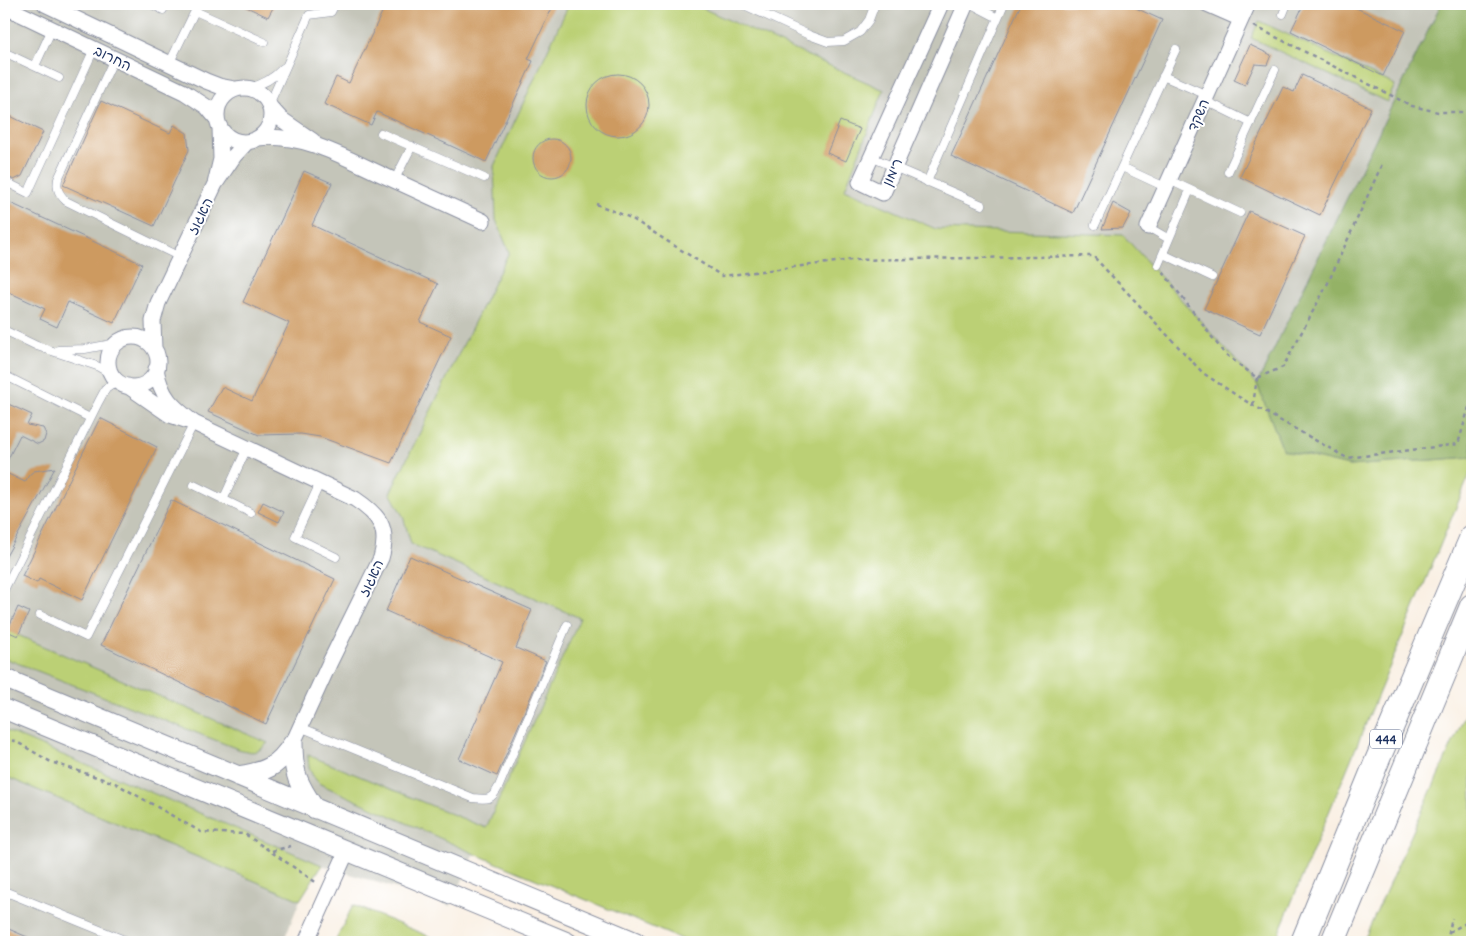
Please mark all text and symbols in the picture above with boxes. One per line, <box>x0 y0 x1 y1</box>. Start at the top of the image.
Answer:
street label: החרוב <box>91 41 135 75</box>
street label: השקד <box>1183 96 1213 134</box>
street label: רימון <box>878 155 906 189</box>
street label: האגוז <box>183 194 217 238</box>
street label: האגוז <box>355 556 387 600</box>
road number: 444 <box>1370 730 1402 749</box>

